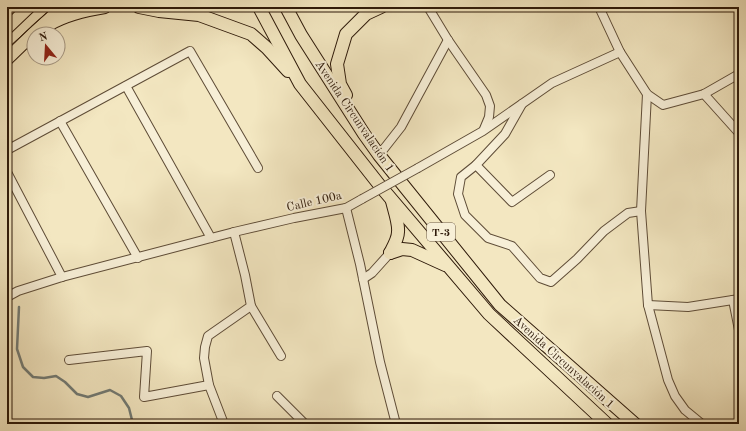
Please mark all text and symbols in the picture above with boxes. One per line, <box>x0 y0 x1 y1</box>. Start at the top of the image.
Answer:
north arrow <box>26 26 66 66</box>
text: N <box>38 31 50 44</box>
street label: Avenida Circunvalación 1 <box>312 59 396 174</box>
street label: Calle 100a <box>286 190 343 214</box>
road number: T-3 <box>427 223 455 241</box>
street label: Avenida Circunvalación 1 <box>510 314 616 411</box>

